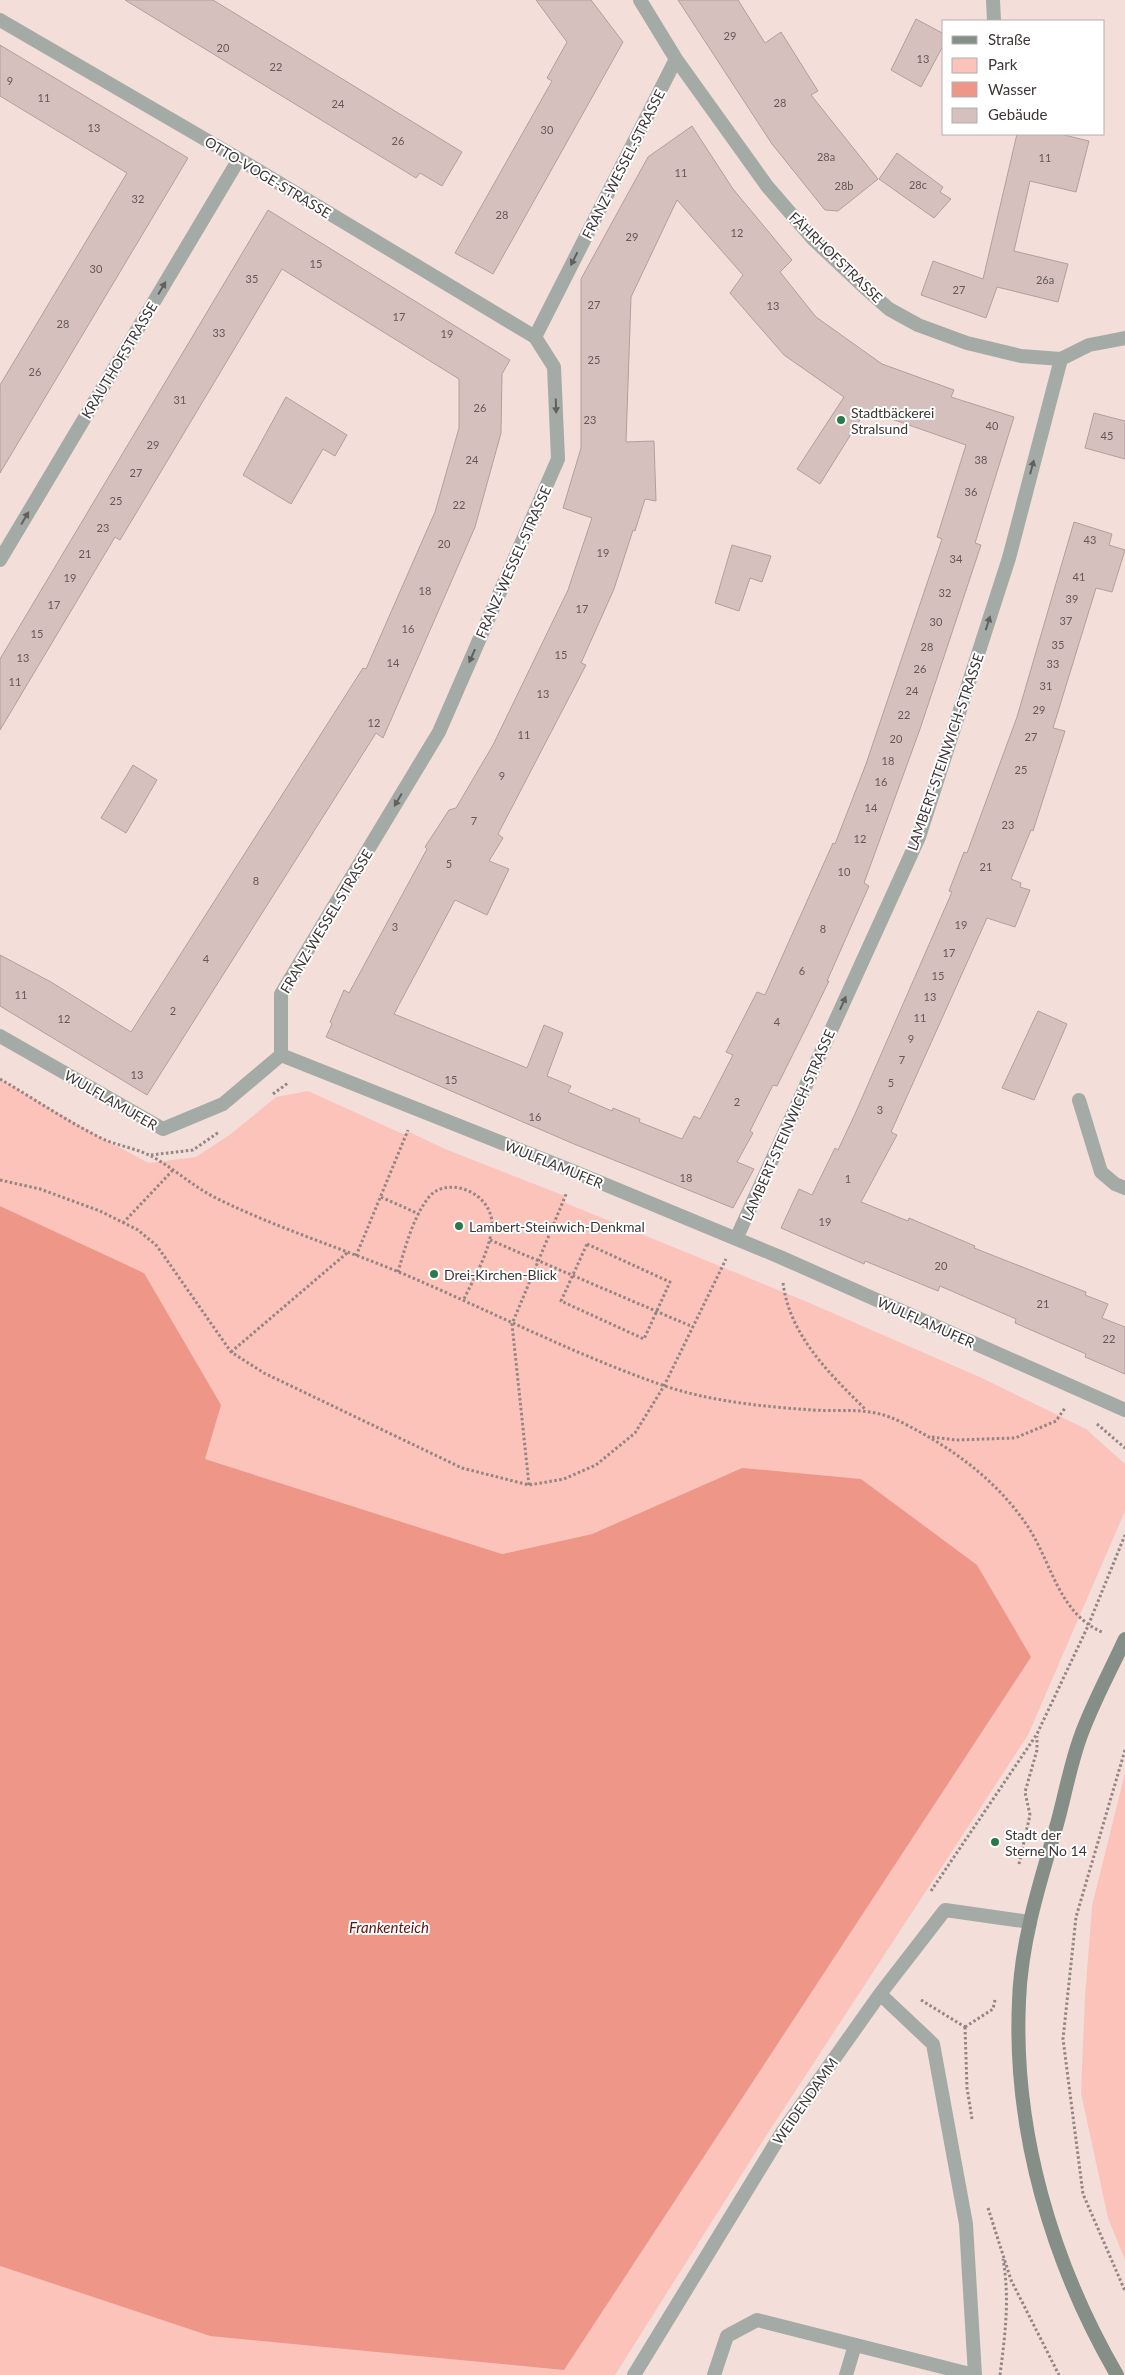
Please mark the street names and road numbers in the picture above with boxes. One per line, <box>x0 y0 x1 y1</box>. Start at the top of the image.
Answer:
street label: FRANZ-WESSEL-STRASSE <box>578 87 668 241</box>
street label: OTTO-VOGE-STRASSE <box>202 133 334 221</box>
street label: FÄHRHOFSTRASSE <box>786 208 886 306</box>
street label: KRAUTHOFSTRASSE <box>78 299 160 421</box>
street label: FRANZ-WESSEL-STRASSE <box>472 483 554 641</box>
street label: LAMBERT-STEINWICH-STRASSE <box>903 651 987 853</box>
street label: FRANZ-WESSEL-STRASSE <box>276 846 376 996</box>
street label: LAMBERT-STEINWICH-STRASSE <box>738 1027 838 1223</box>
street label: WULFLAMUFER <box>61 1066 161 1134</box>
street label: WULFLAMUFER <box>502 1137 606 1192</box>
street label: WULFLAMUFER <box>875 1293 977 1351</box>
street label: WEIDENDAMM <box>769 2054 841 2148</box>

